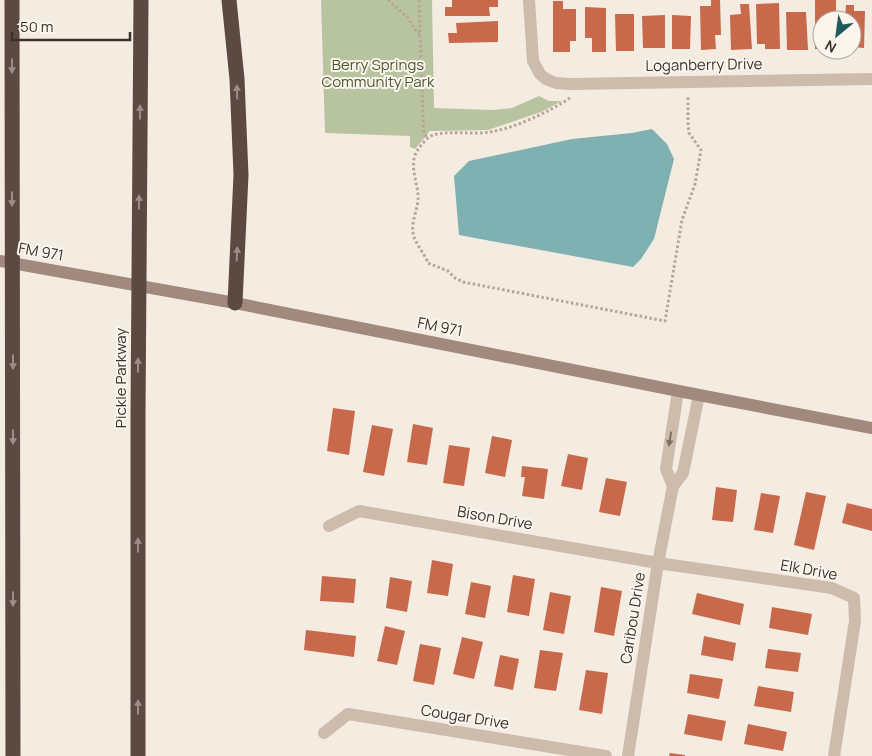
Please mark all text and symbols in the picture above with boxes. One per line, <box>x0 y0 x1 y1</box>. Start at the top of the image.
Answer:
scale bar <box>12 10 130 42</box>
north arrow <box>812 10 862 60</box>
text: 50 m <box>20 16 54 37</box>
text: N <box>821 36 839 58</box>
street label: Loganberry Drive <box>645 53 763 76</box>
park label: Berry Springs Community Park <box>322 54 435 92</box>
one-way arrow <box>8 58 16 74</box>
one-way arrow <box>233 84 241 100</box>
one-way arrow <box>136 104 144 120</box>
one-way arrow <box>8 191 16 207</box>
one-way arrow <box>136 194 144 210</box>
street label: FM 971 <box>17 237 65 266</box>
one-way arrow <box>233 246 241 262</box>
street label: FM 971 <box>416 312 465 341</box>
street label: Pickle Parkway <box>110 328 131 428</box>
one-way arrow <box>9 354 17 370</box>
one-way arrow <box>134 357 142 373</box>
one-way arrow <box>9 429 17 445</box>
one-way arrow <box>666 431 674 447</box>
street label: Bison Drive <box>456 501 535 535</box>
one-way arrow <box>134 537 142 553</box>
street label: Elk Drive <box>779 554 839 585</box>
street label: Caribou Drive <box>615 570 650 665</box>
one-way arrow <box>9 591 17 607</box>
one-way arrow <box>134 699 142 715</box>
street label: Cougar Drive <box>419 699 511 734</box>

